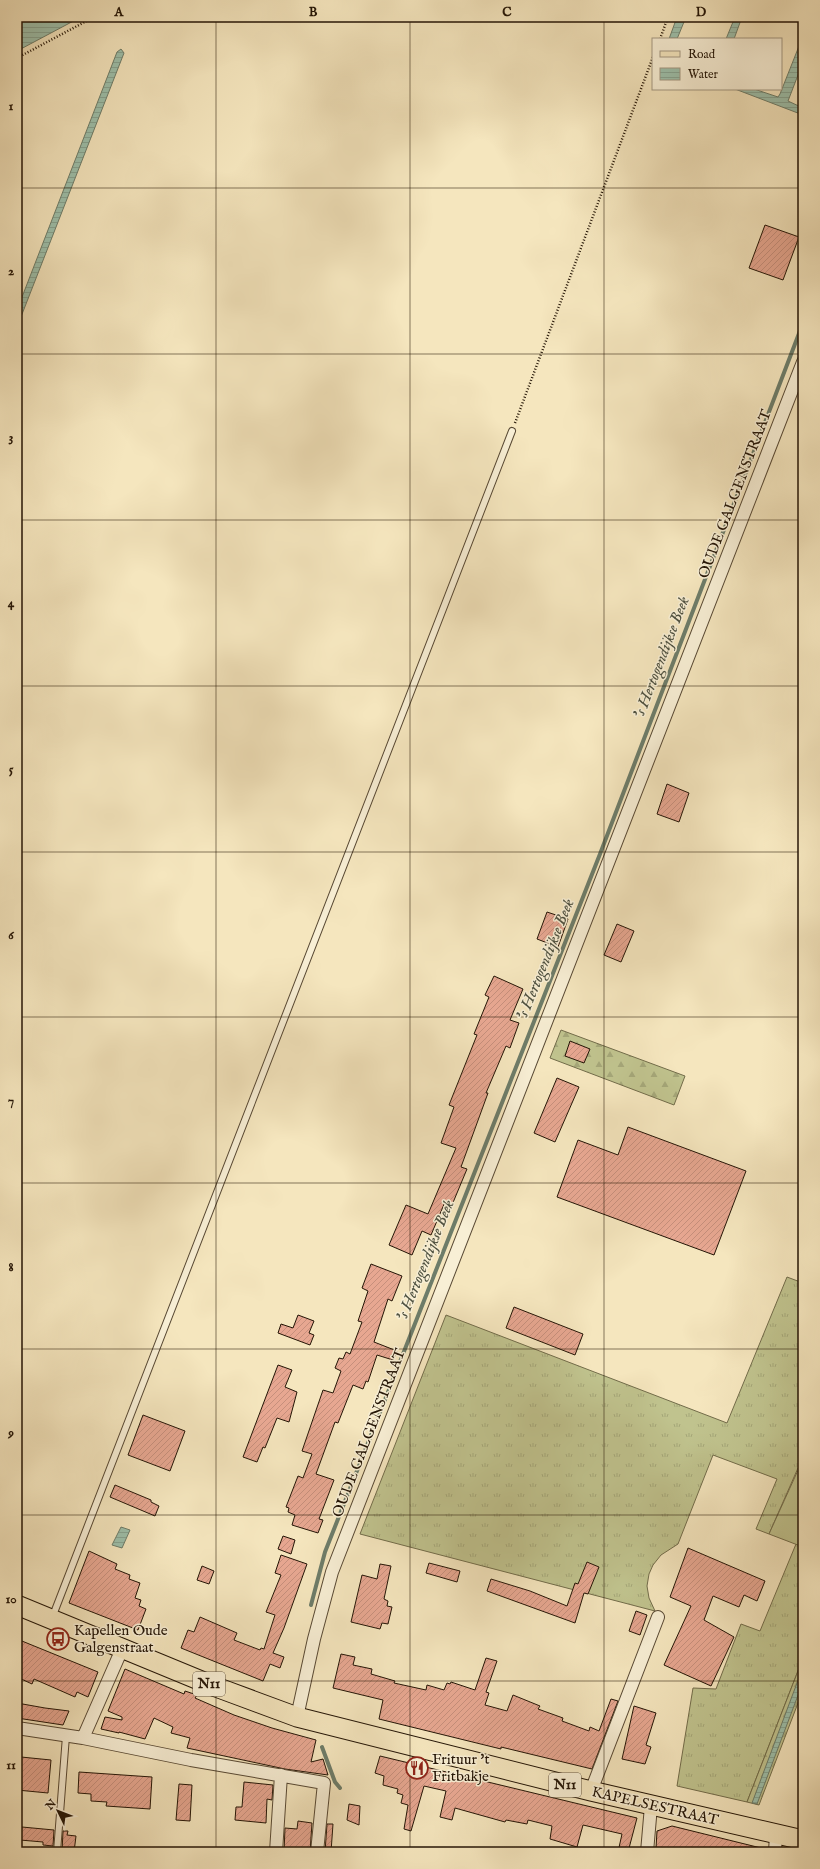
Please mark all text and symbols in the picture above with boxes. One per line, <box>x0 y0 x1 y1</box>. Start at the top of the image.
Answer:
text: A <box>114 4 125 21</box>
text: B <box>309 4 318 21</box>
text: C <box>502 4 512 21</box>
text: D <box>696 4 707 21</box>
legend <box>652 38 782 90</box>
text: Road <box>688 47 716 62</box>
text: Water <box>688 67 719 82</box>
text: 1 <box>9 98 14 115</box>
text: 2 <box>8 263 14 280</box>
street label: OUDE GALGENSTRAAT <box>694 407 776 581</box>
text: 3 <box>9 429 14 446</box>
water label: 's Hertogendijkse Beek <box>629 593 695 722</box>
text: 4 <box>8 595 15 612</box>
text: 5 <box>9 761 14 778</box>
water label: 's Hertogendijkse Beek <box>512 896 580 1024</box>
text: 6 <box>8 927 14 944</box>
text: 7 <box>8 1093 14 1110</box>
water label: 's Hertogendijkse Beek <box>392 1197 460 1325</box>
text: 8 <box>8 1259 14 1276</box>
street label: OUDE GALGENSTRAAT <box>328 1346 410 1520</box>
text: 9 <box>7 1425 14 1442</box>
text: 10 <box>5 1591 17 1608</box>
place label: Kapellen Oude Galgenstraat <box>74 1621 168 1657</box>
bus stop icon: Kapellen Oude Galgenstraat <box>45 1626 71 1652</box>
road number: N11 <box>193 1672 225 1696</box>
place label: Frituur 't Fritbakje <box>432 1750 490 1786</box>
restaurant icon: Frituur 't Fritbakje <box>404 1755 430 1781</box>
text: 11 <box>6 1757 16 1774</box>
road number: N11 <box>549 1773 581 1797</box>
street label: KAPELSESTRAAT <box>590 1782 720 1830</box>
north arrow <box>38 1791 78 1831</box>
text: N <box>42 1796 60 1814</box>

